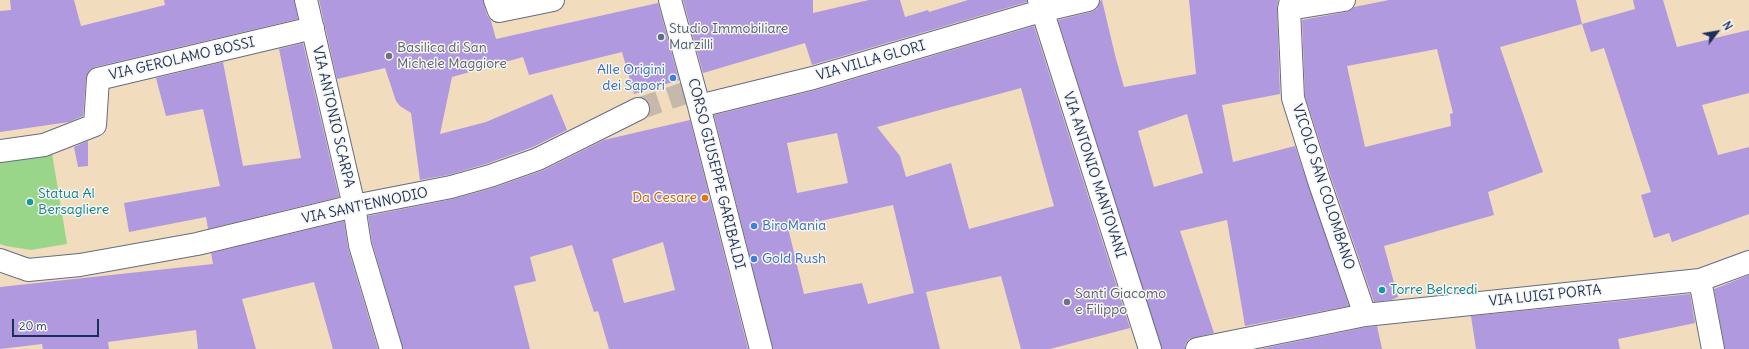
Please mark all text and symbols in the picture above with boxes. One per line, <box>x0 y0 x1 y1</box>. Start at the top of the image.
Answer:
north arrow <box>1697 12 1737 52</box>
text: N <box>1719 19 1735 33</box>
place label: Studio Immobiliare Marzilli <box>669 21 788 54</box>
marker: Studio Immobiliare Marzilli <box>656 32 666 42</box>
street label: VIA GEROLAMO BOSSI <box>108 34 256 84</box>
street label: VIA VILLA GLORI <box>815 37 927 85</box>
place label: Basilica di San Michele Maggiore <box>397 40 507 72</box>
street label: VIA ANTONIO SCARPA <box>308 44 358 190</box>
marker: Basilica di San Michele Maggiore <box>384 51 394 61</box>
place label: Alle Origini dei Sapori <box>597 62 665 94</box>
marker: Alle Origini dei Sapori <box>668 73 678 83</box>
street label: CORSO GIUSEPPE GARIBALDI <box>684 77 748 271</box>
street label: VIA ANTONIO MANTOVANI <box>1059 90 1129 260</box>
street label: VICOLO SAN COLOMBANO <box>1288 102 1358 272</box>
street label: VIA SANT'ENNODIO <box>300 184 430 228</box>
place label: Statua Al Bersagliere <box>38 186 109 218</box>
place label: Da Cesare <box>632 190 697 206</box>
marker: Da Cesare <box>700 193 710 203</box>
marker: Statua Al Bersagliere <box>25 197 35 207</box>
place label: BiroMania <box>762 218 826 234</box>
marker: BiroMania <box>749 221 759 231</box>
place label: Gold Rush <box>762 251 826 267</box>
marker: Gold Rush <box>749 254 759 264</box>
place label: Torre Belcredi <box>1390 282 1477 298</box>
street label: VIA LUIGI PORTA <box>1488 282 1602 310</box>
marker: Torre Belcredi <box>1377 285 1387 295</box>
place label: Santi Giacomo e Filippo <box>1075 286 1166 318</box>
marker: Santi Giacomo e Filippo <box>1062 297 1072 307</box>
scale bar <box>14 311 101 337</box>
text: 20 m <box>19 318 47 333</box>

